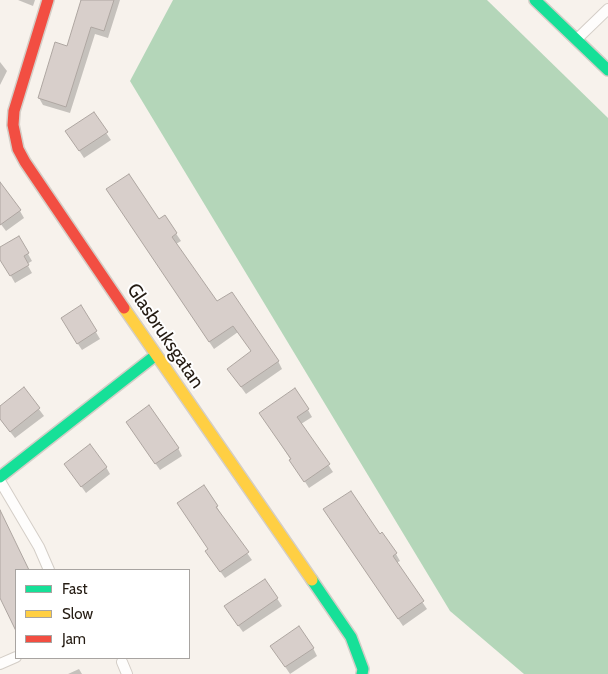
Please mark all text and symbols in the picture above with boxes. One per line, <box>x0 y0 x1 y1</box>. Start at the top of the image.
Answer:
street label: Glasbruksgatan <box>122 279 208 393</box>
legend <box>15 569 190 659</box>
text: Fast <box>62 580 87 598</box>
text: Slow <box>62 605 93 623</box>
text: Jam <box>62 630 86 648</box>

